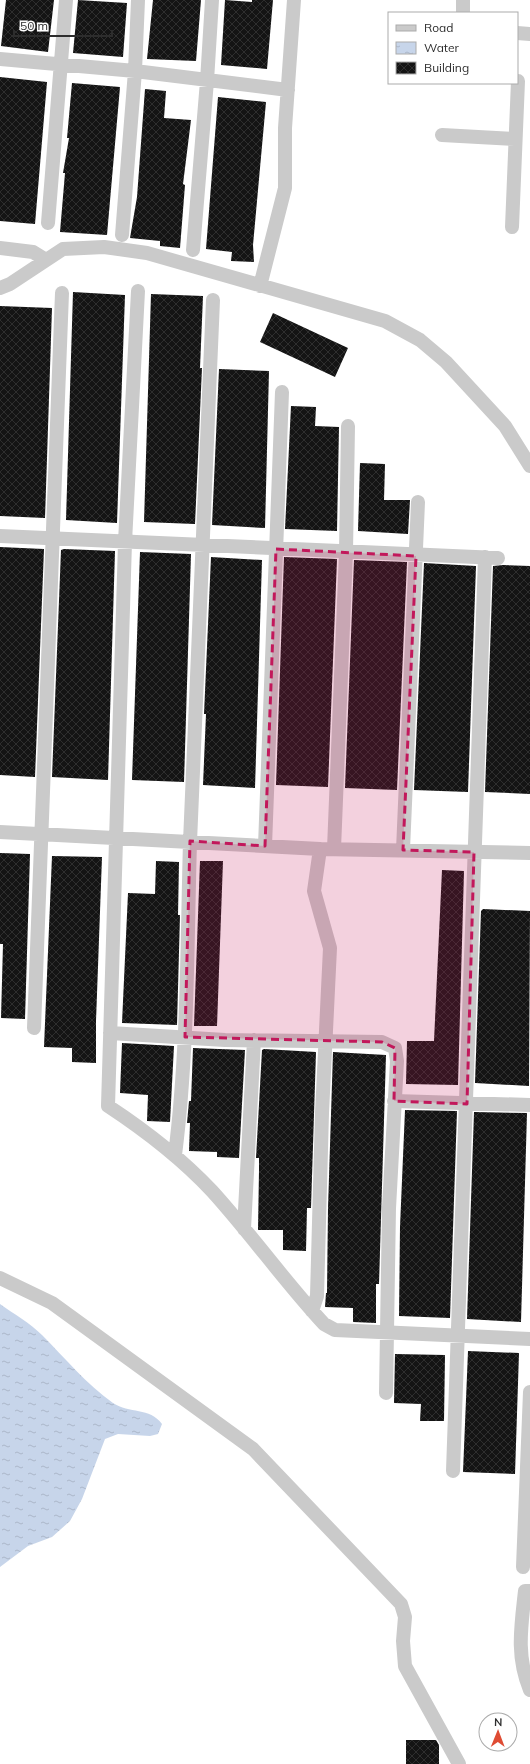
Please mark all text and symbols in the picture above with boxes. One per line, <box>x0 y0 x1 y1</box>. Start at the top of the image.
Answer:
scale bar <box>14 12 112 38</box>
legend <box>388 12 518 84</box>
text: 50 m <box>20 18 48 33</box>
text: Road <box>424 20 453 35</box>
text: Water <box>424 40 460 55</box>
text: Building <box>424 60 469 75</box>
north arrow <box>478 1712 518 1752</box>
text: N <box>494 1715 502 1729</box>

